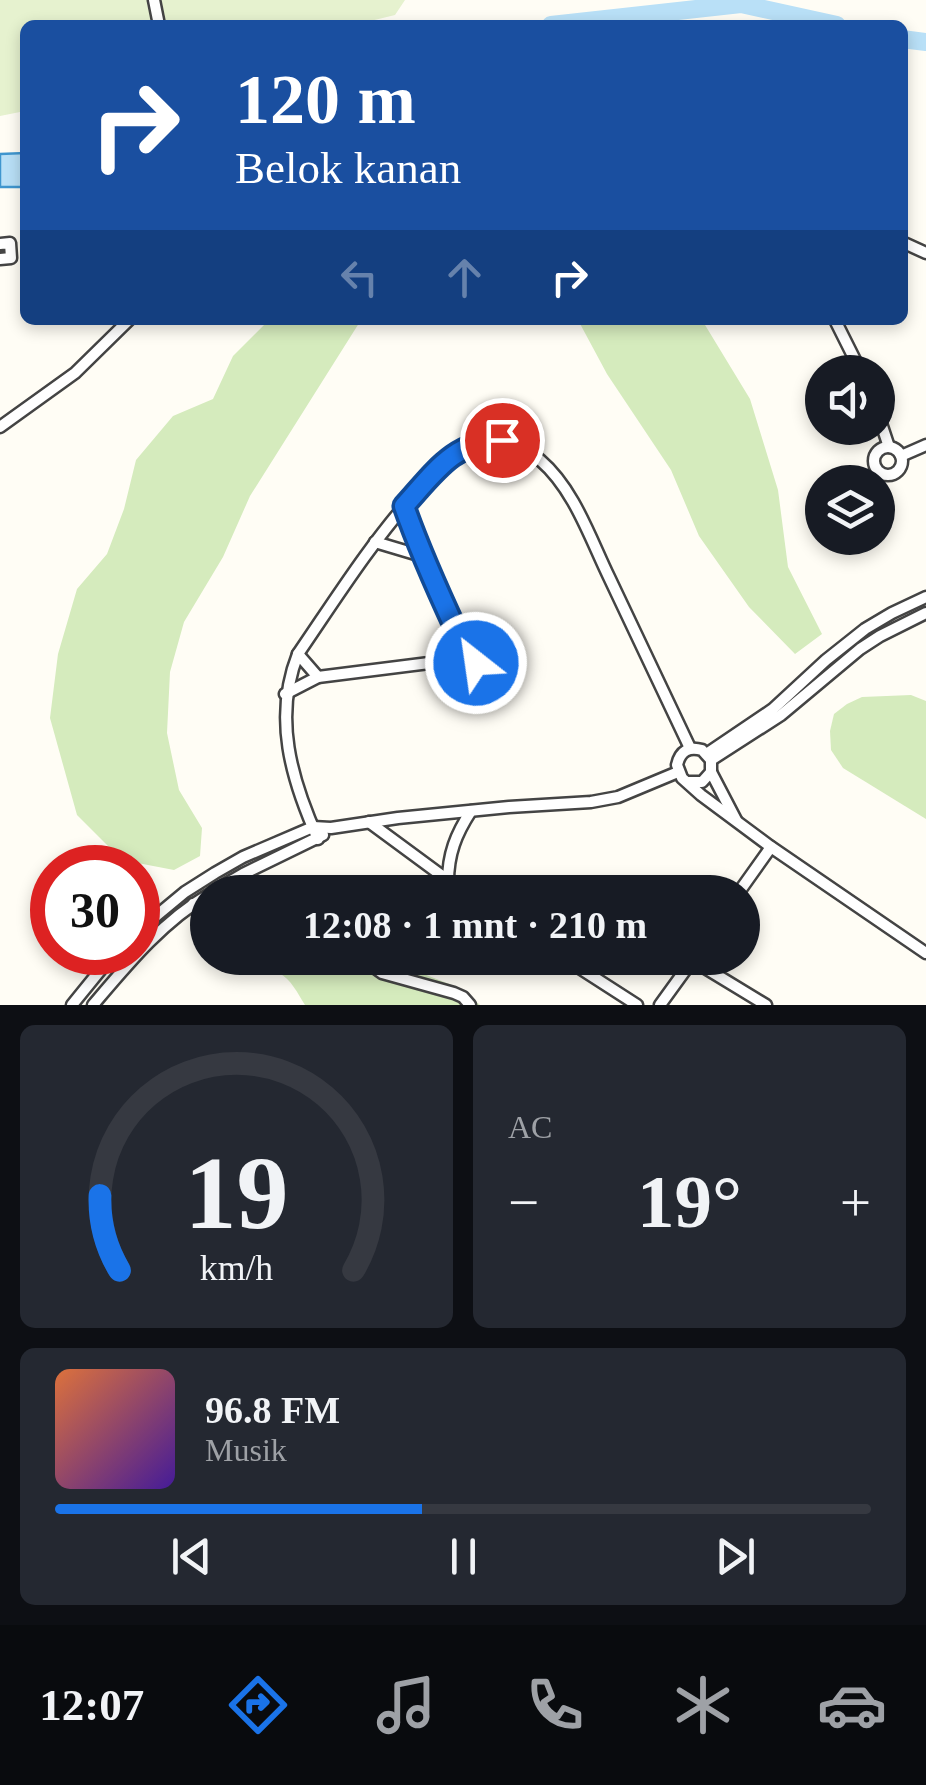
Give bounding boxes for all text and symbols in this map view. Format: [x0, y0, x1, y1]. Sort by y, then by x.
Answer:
icon: right [70, 60, 200, 190]
text: 120 m [235, 61, 416, 138]
text: Belok kanan [235, 143, 461, 193]
icon: left [332, 250, 387, 305]
icon: ahead [437, 250, 492, 305]
icon: right [542, 250, 597, 305]
map controls [805, 355, 895, 555]
button: sound [805, 355, 895, 445]
pin [460, 398, 545, 483]
icon: arrive [475, 413, 530, 468]
button: layers [805, 465, 895, 555]
position arrow [424, 611, 528, 715]
speed limit sign: 30 [30, 845, 160, 975]
text: 12:08 · 1 mnt · 210 m [303, 904, 647, 946]
text: AC [508, 1109, 552, 1145]
text: 19 [185, 1135, 289, 1250]
text: 19° [637, 1160, 742, 1243]
text: − [508, 1172, 539, 1233]
text: + [840, 1172, 871, 1233]
text: km/h [200, 1248, 273, 1288]
text: 96.8 FM [205, 1389, 340, 1431]
text: Musik [205, 1432, 287, 1468]
icon: previous [164, 1529, 219, 1584]
icon: pause [436, 1529, 491, 1584]
icon: next [708, 1529, 763, 1584]
icon: directions [223, 1670, 293, 1740]
icon: music [371, 1670, 441, 1740]
icon: phone [520, 1670, 590, 1740]
icon: climate [668, 1670, 738, 1740]
icon: car [817, 1670, 887, 1740]
text: 12:07 [39, 1680, 144, 1730]

